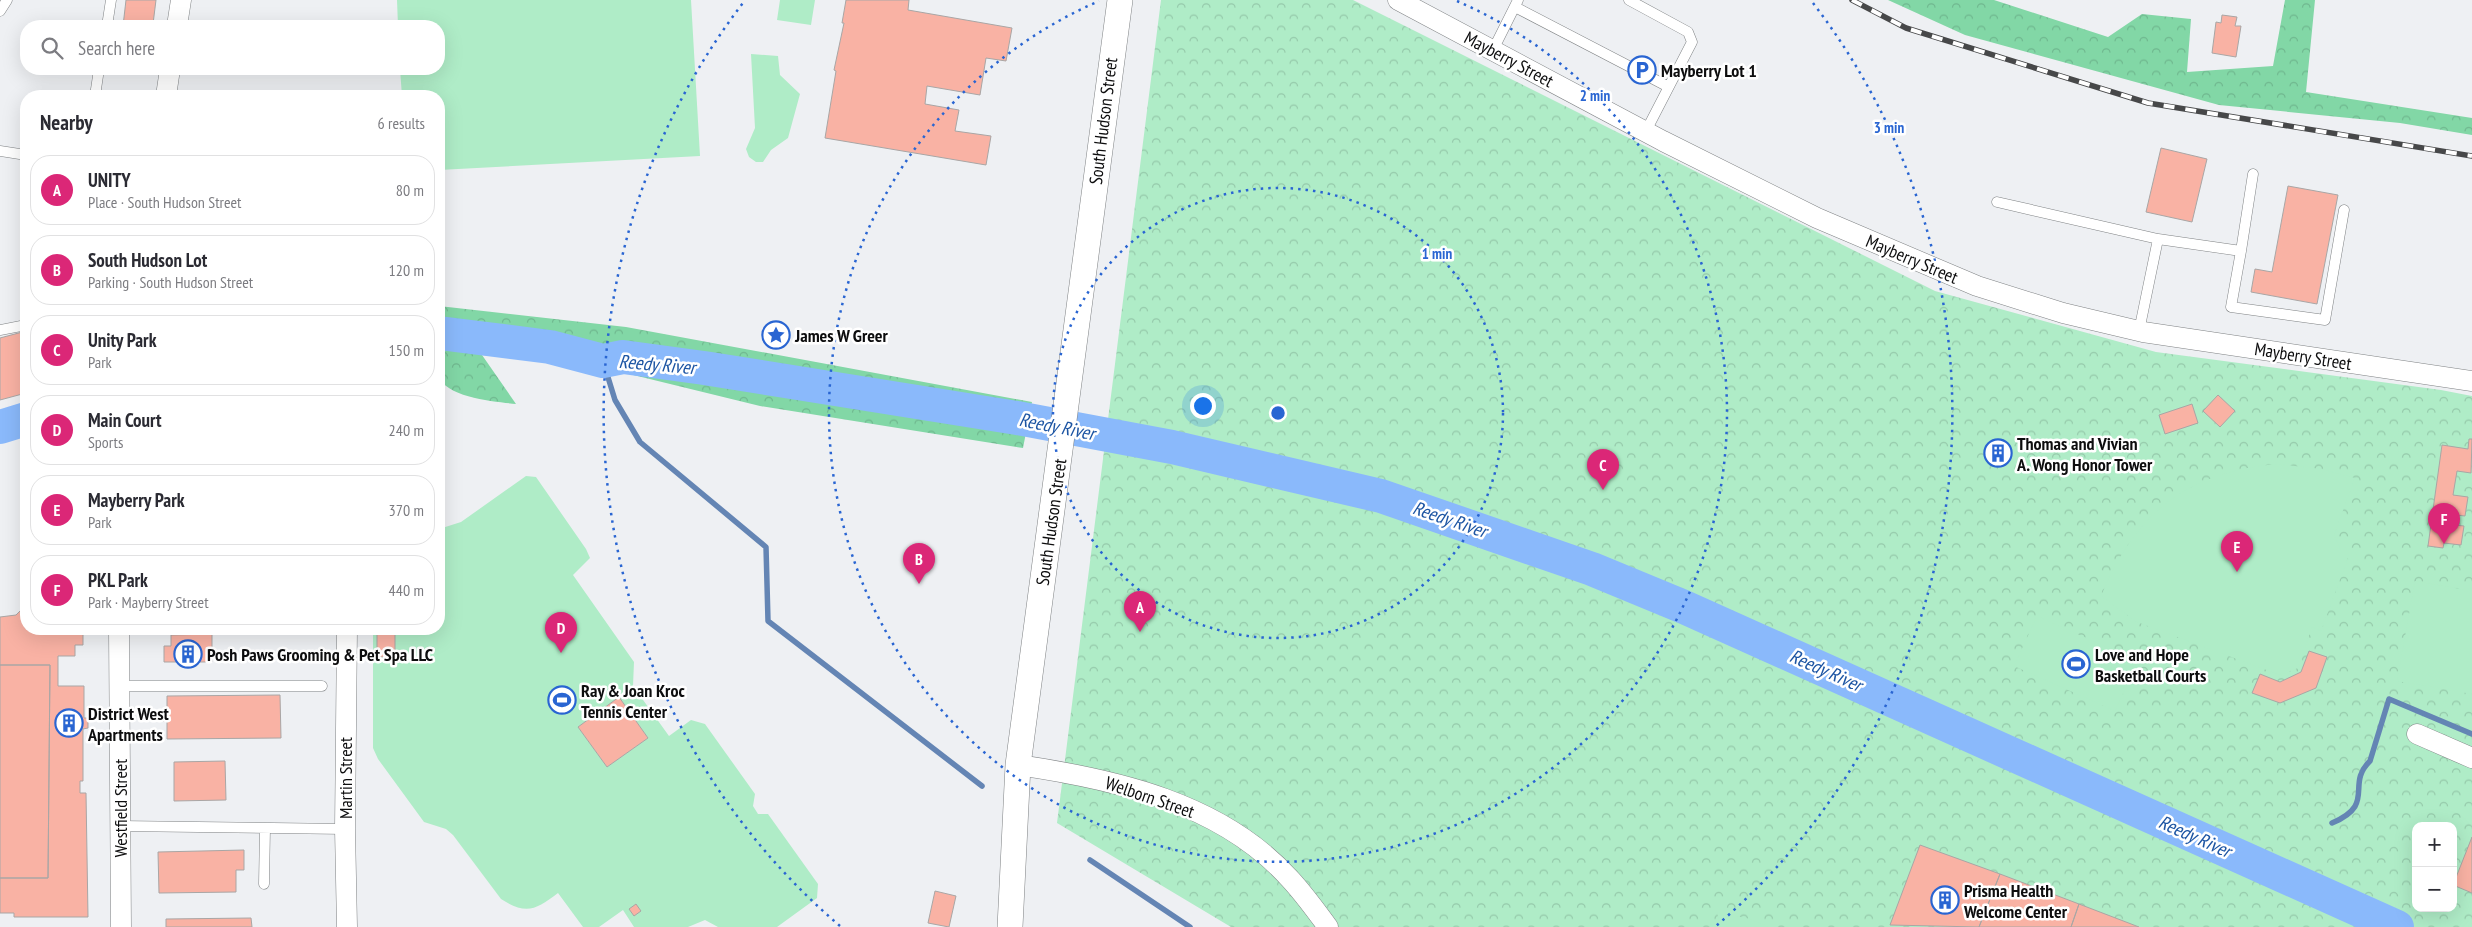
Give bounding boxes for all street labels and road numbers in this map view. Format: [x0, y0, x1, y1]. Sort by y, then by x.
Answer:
street label: Mayberry Street [1460, 26, 1558, 92]
street label: South Hudson Street [1084, 56, 1122, 186]
street label: Mayberry Street [1862, 229, 1962, 289]
street label: Mayberry Street [2253, 337, 2353, 375]
street label: South Hudson Street [1031, 457, 1071, 587]
street label: Martin Street [334, 737, 357, 819]
street label: Westfield Street [109, 759, 132, 857]
street label: Welborn Street [1102, 771, 1198, 823]

